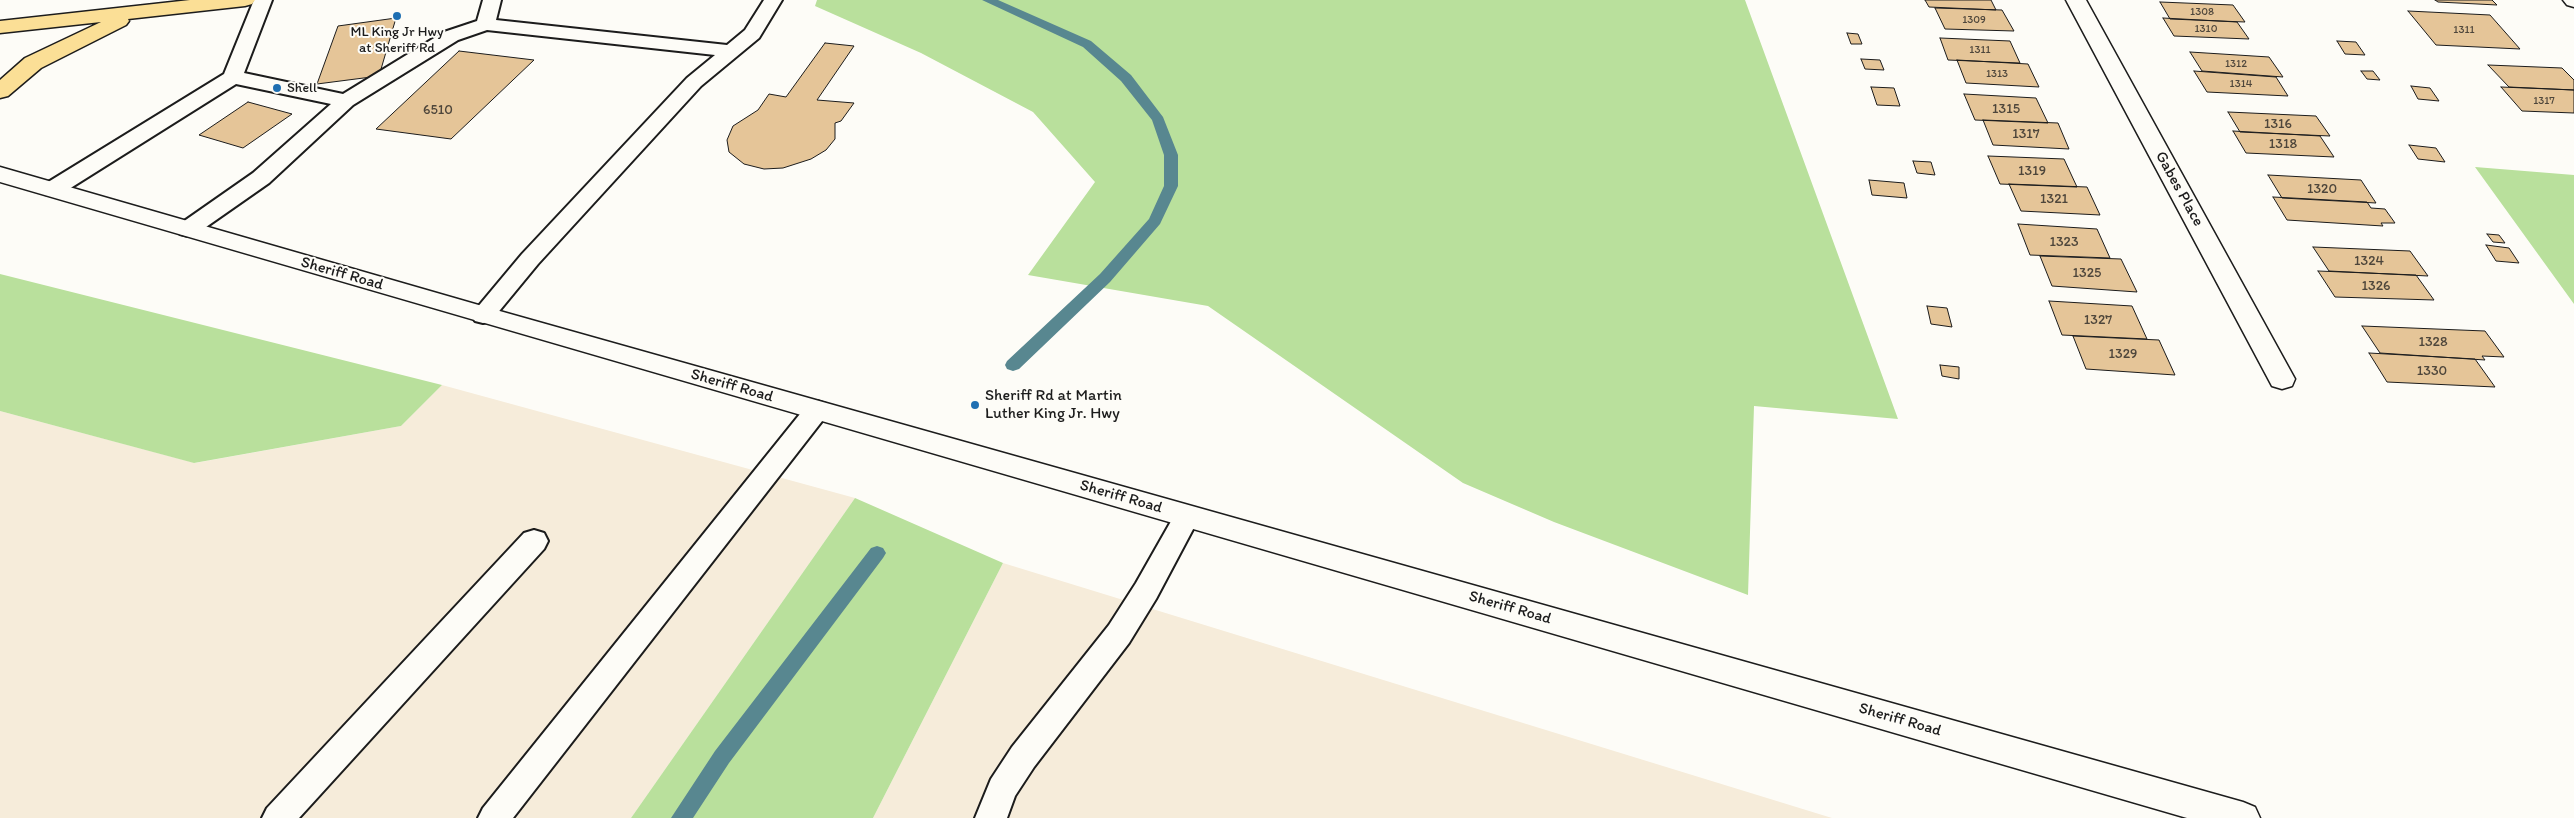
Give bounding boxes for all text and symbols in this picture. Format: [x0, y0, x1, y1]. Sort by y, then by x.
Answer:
house number: 1308 [2190, 5, 2214, 19]
marker: ML King Jr Hwy at Sheriff Rd [391, 10, 403, 22]
house number: 1309 [1962, 13, 1986, 27]
house number: 1310 [2195, 22, 2217, 36]
house number: 1311 [2453, 23, 2475, 37]
place label: ML King Jr Hwy at Sheriff Rd [350, 24, 444, 56]
house number: 1311 [1969, 43, 1991, 57]
house number: 1312 [2225, 57, 2247, 71]
house number: 1313 [1986, 67, 2008, 81]
house number: 1314 [2230, 77, 2252, 91]
place label: Shell [287, 80, 317, 96]
marker: Shell [271, 82, 283, 94]
house number: 1317 [2533, 94, 2555, 108]
house number: 1315 [1992, 101, 2020, 117]
house number: 6510 [423, 102, 453, 118]
house number: 1316 [2264, 116, 2292, 132]
house number: 1317 [2012, 126, 2040, 142]
house number: 1318 [2269, 136, 2297, 152]
street label: Gabes Place [2151, 148, 2207, 230]
house number: 1319 [2018, 163, 2046, 179]
house number: 1320 [2307, 181, 2337, 197]
house number: 1321 [2040, 191, 2068, 207]
house number: 1323 [2049, 234, 2079, 250]
street label: Sheriff Road [298, 253, 386, 295]
house number: 1324 [2354, 253, 2384, 269]
house number: 1325 [2073, 265, 2101, 281]
house number: 1326 [2362, 278, 2390, 294]
house number: 1327 [2084, 312, 2112, 328]
house number: 1328 [2418, 334, 2448, 350]
house number: 1329 [2109, 346, 2137, 362]
house number: 1330 [2417, 363, 2447, 379]
street label: Sheriff Road [688, 365, 776, 407]
place label: Sheriff Rd at Martin Luther King Jr. Hwy [985, 386, 1122, 424]
marker: Sheriff Rd at Martin Luther King Jr. Hwy [969, 399, 981, 411]
street label: Sheriff Road [1077, 476, 1165, 518]
street label: Sheriff Road [1466, 587, 1554, 629]
street label: Sheriff Road [1856, 699, 1944, 741]

